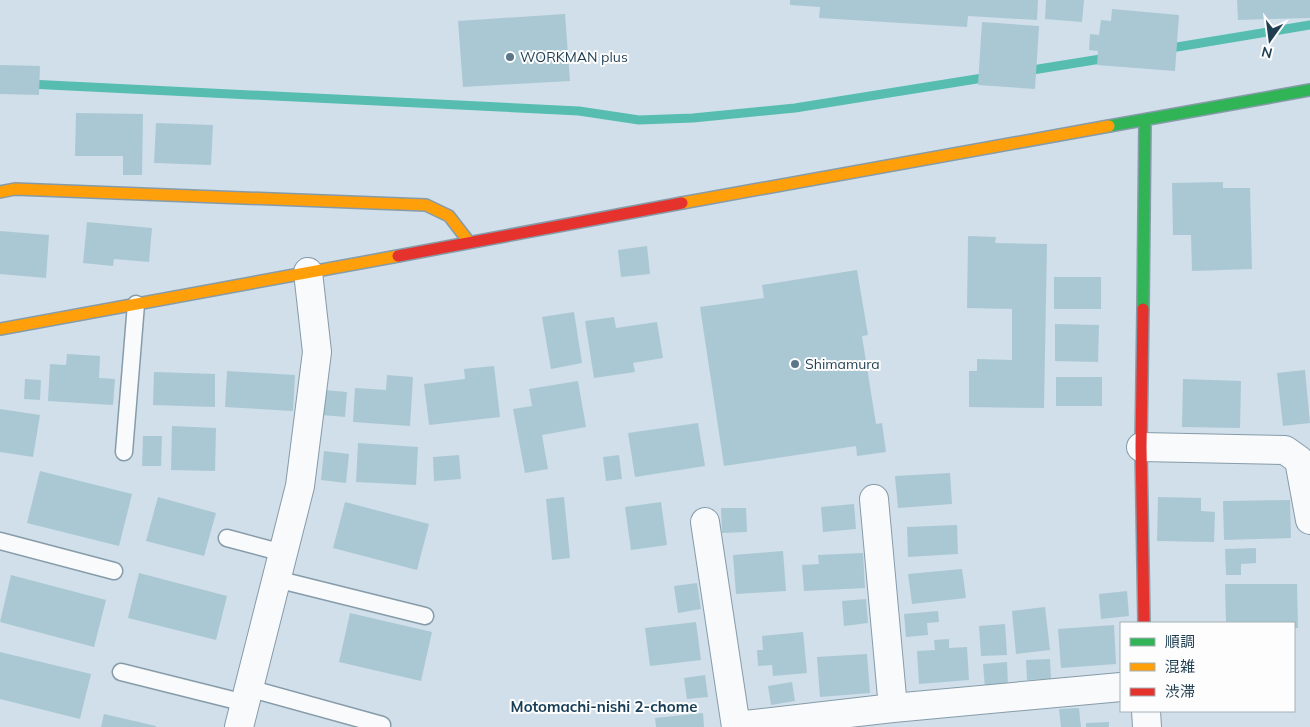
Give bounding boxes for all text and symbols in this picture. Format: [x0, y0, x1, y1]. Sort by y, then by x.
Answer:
north arrow [1245, 15, 1295, 65]
text: N [1260, 43, 1274, 63]
place label: WORKMAN plus [520, 48, 628, 66]
marker: WORKMAN plus [504, 51, 516, 63]
place label: Shimamura [805, 355, 880, 373]
marker: Shimamura [789, 358, 801, 370]
legend [1120, 622, 1295, 712]
text: 順調 [1165, 632, 1195, 651]
text: 混雑 [1165, 657, 1195, 676]
text: 渋滞 [1165, 682, 1195, 701]
district label: Motomachi-nishi 2-chome [511, 697, 697, 716]

